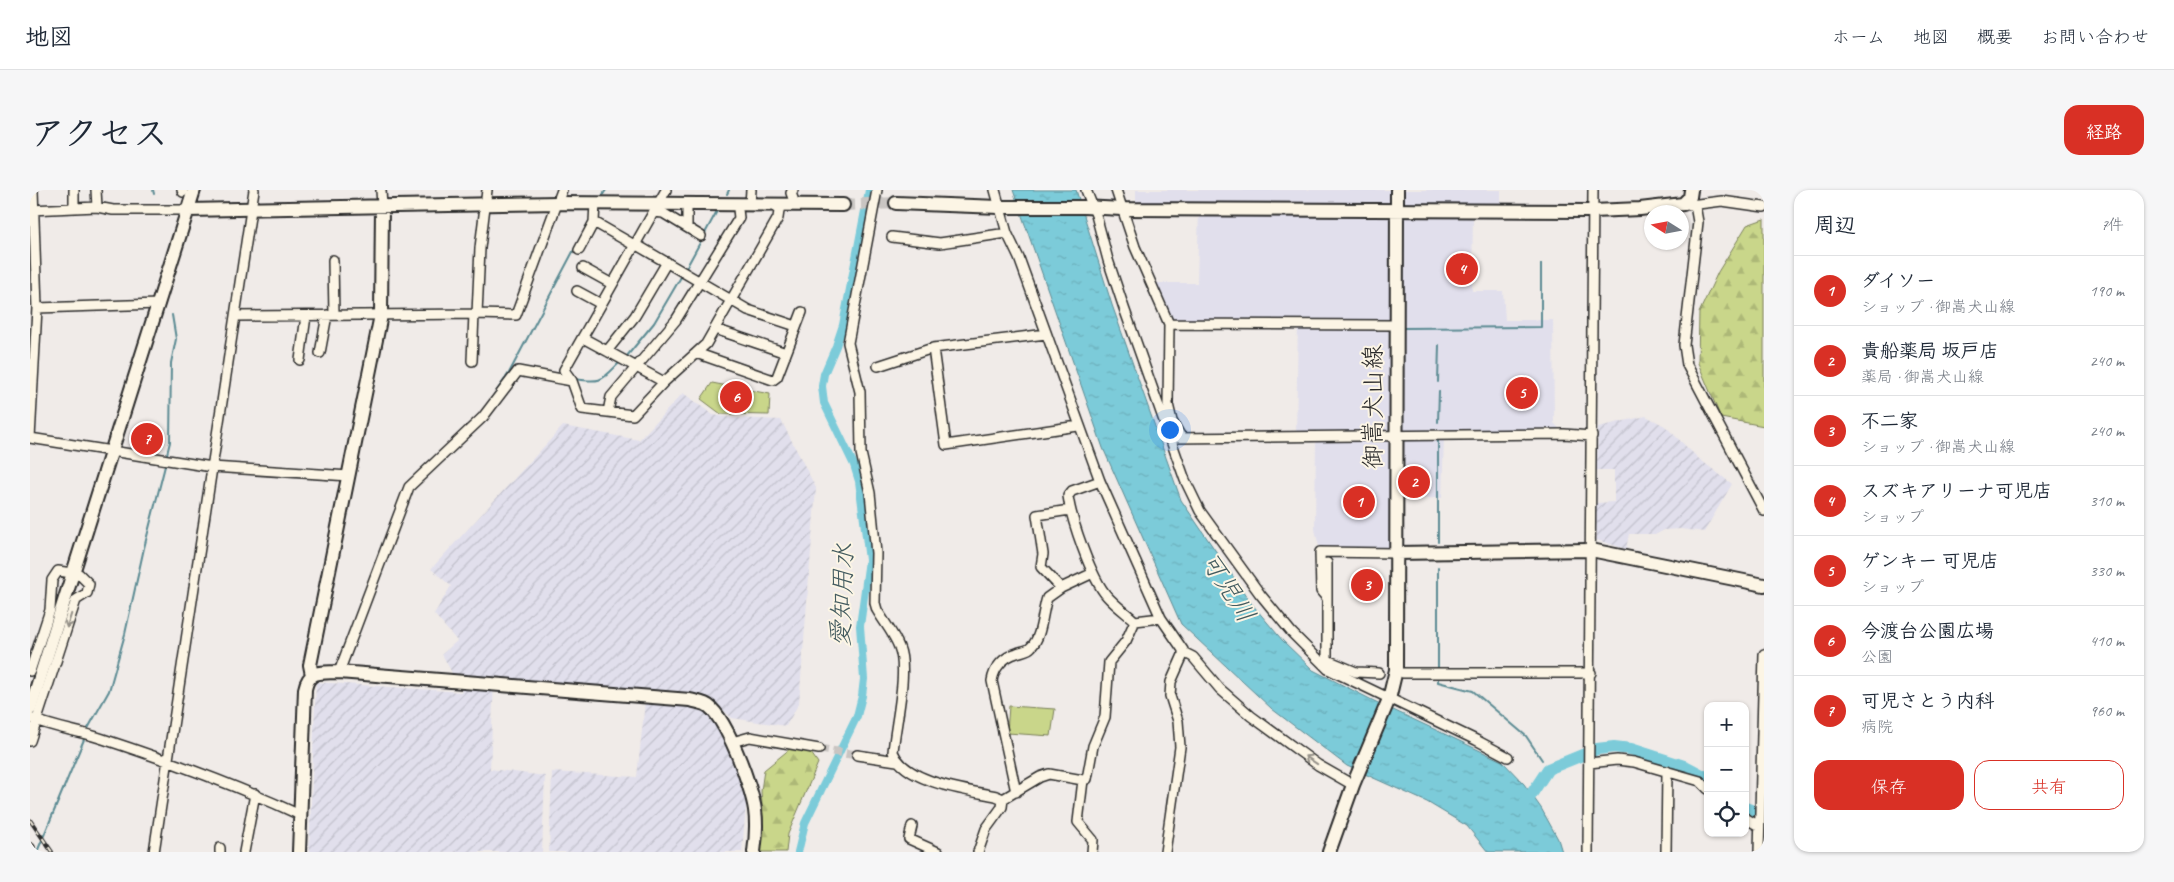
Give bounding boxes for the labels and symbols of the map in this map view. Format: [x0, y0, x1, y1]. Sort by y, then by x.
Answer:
north arrow [1644, 205, 1689, 250]
pin: 4 [1446, 250, 1478, 288]
street label: 御嵩犬山線 [1357, 344, 1389, 470]
pin: 5 [1506, 374, 1538, 412]
pin: 6 [720, 378, 752, 416]
your location [1157, 417, 1183, 443]
pin: 7 [131, 420, 163, 458]
pin: 2 [1398, 463, 1430, 501]
pin: 1 [1343, 483, 1375, 521]
water label: 愛知用水 [824, 542, 860, 648]
water label: 可児川 [1193, 545, 1263, 629]
pin: 3 [1351, 566, 1383, 604]
one-way arrow [63, 613, 73, 629]
one-way arrow [1304, 755, 1318, 765]

